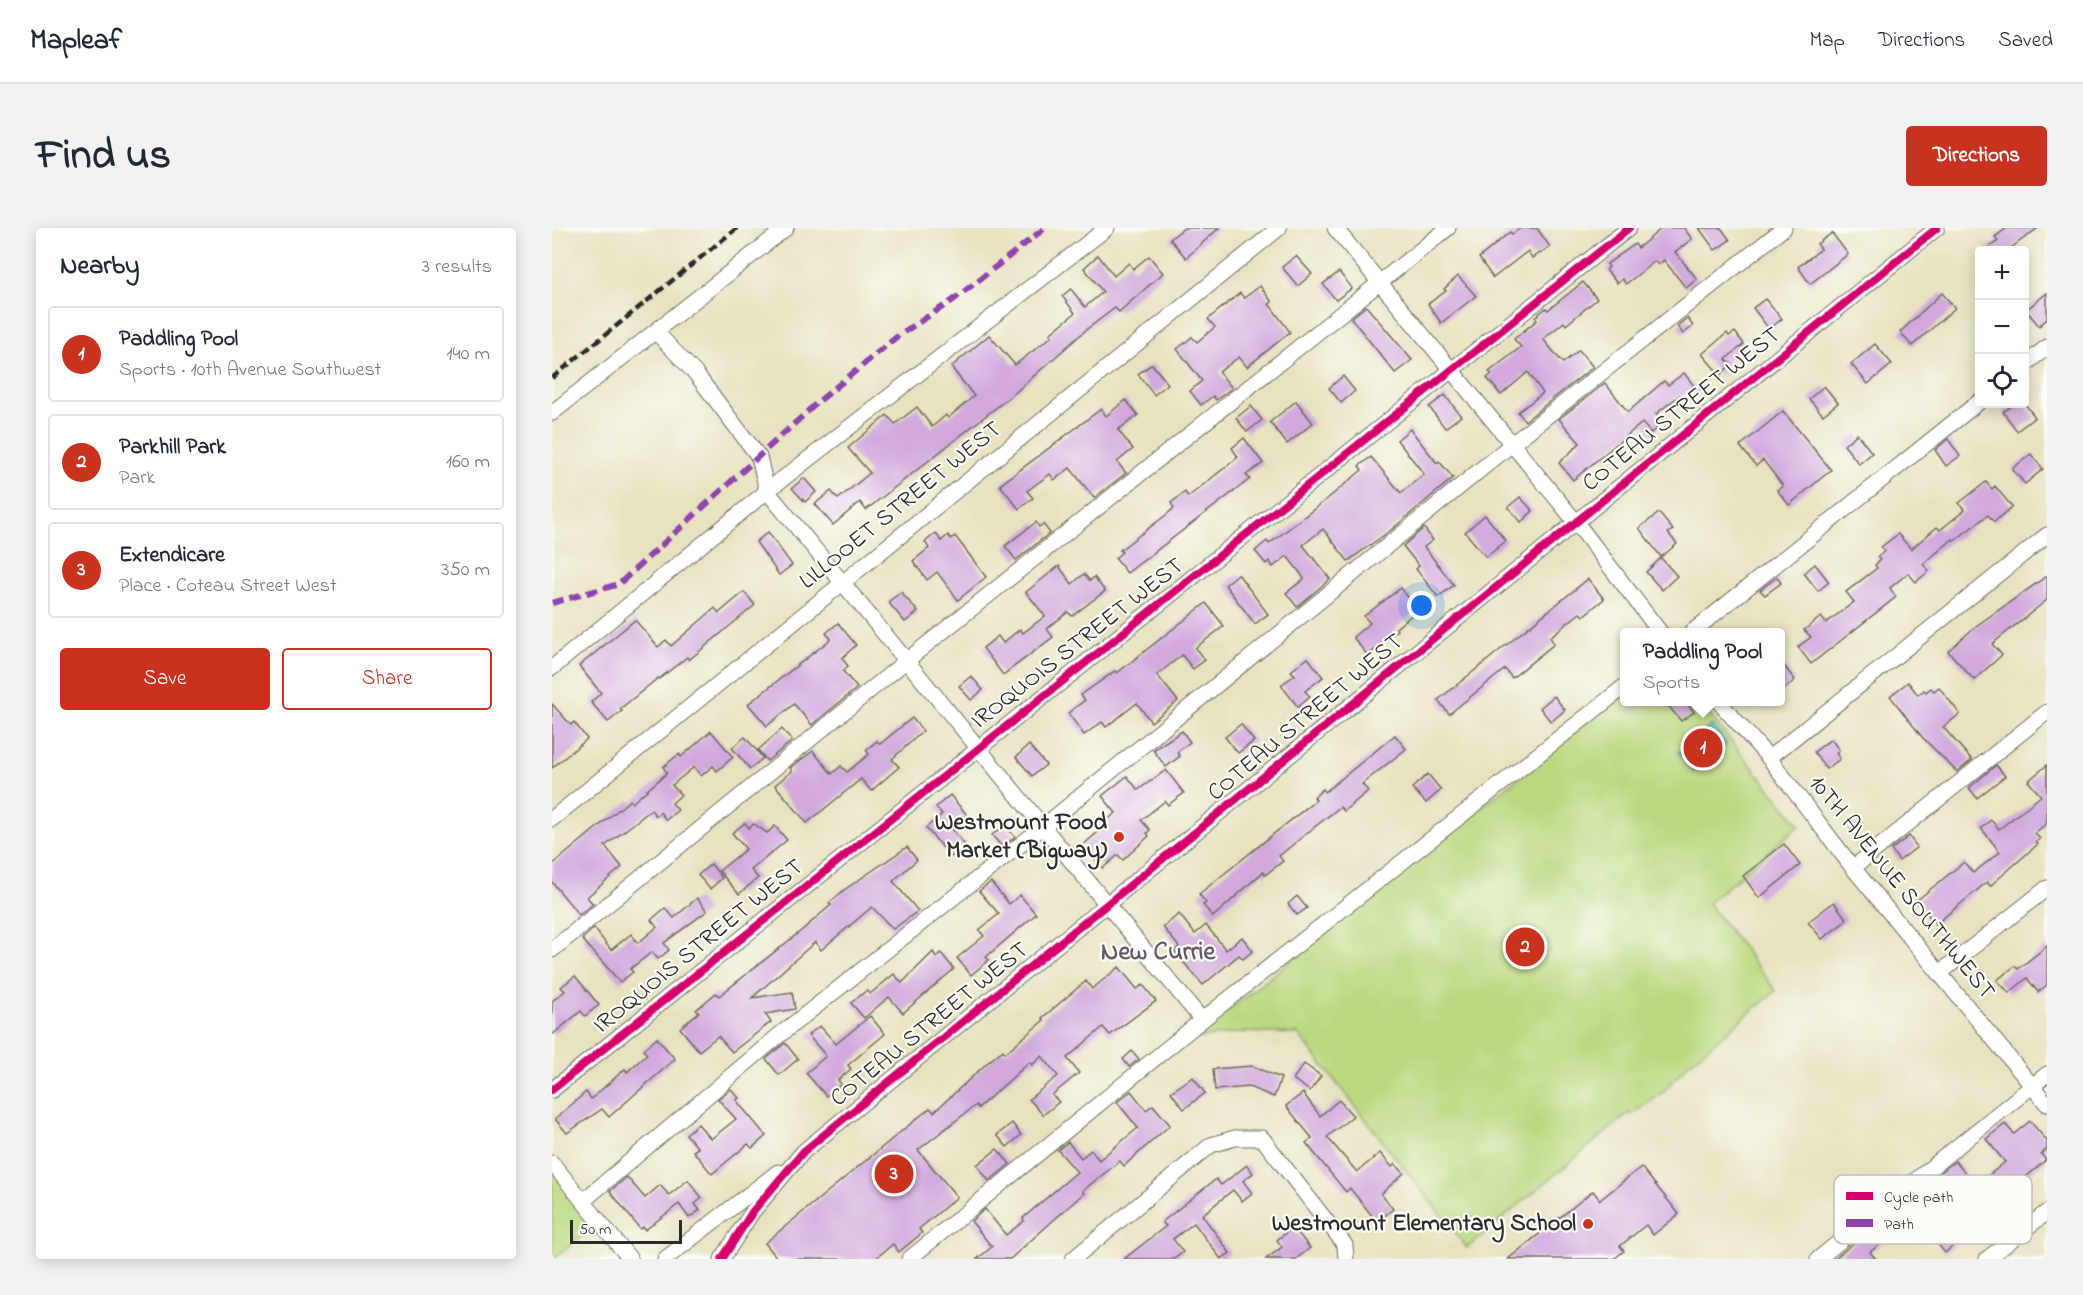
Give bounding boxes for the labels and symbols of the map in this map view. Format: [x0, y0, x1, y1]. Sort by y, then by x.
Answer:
street label: COTEAU STREET WEST [1575, 319, 1789, 501]
street label: LILLOOET STREET WEST [792, 413, 1010, 599]
street label: IROQUOIS STREET WEST [964, 549, 1192, 738]
your location [1407, 591, 1436, 620]
street label: COTEAU STREET WEST [1201, 625, 1412, 810]
pin: 1 [1684, 726, 1722, 770]
street label: 10TH AVENUE SOUTHWEST [1799, 768, 2003, 1008]
place label: Westmount Food Market (Bigway) [935, 806, 1107, 870]
marker: Westmount Food Market (Bigway) [1112, 830, 1126, 844]
street label: IROQUOIS STREET WEST [586, 851, 812, 1043]
pin: 2 [1506, 924, 1544, 970]
street label: COTEAU STREET WEST [823, 934, 1037, 1116]
district label: New Currie [1101, 934, 1216, 972]
pin: 3 [874, 1152, 914, 1196]
legend [1834, 1175, 2032, 1244]
text: Cycle path [1884, 1186, 1953, 1210]
place label: Westmount Elementary School [1272, 1207, 1576, 1243]
text: Path [1884, 1213, 1914, 1237]
scale bar [570, 1217, 682, 1244]
marker: Westmount Elementary School [1581, 1217, 1595, 1231]

